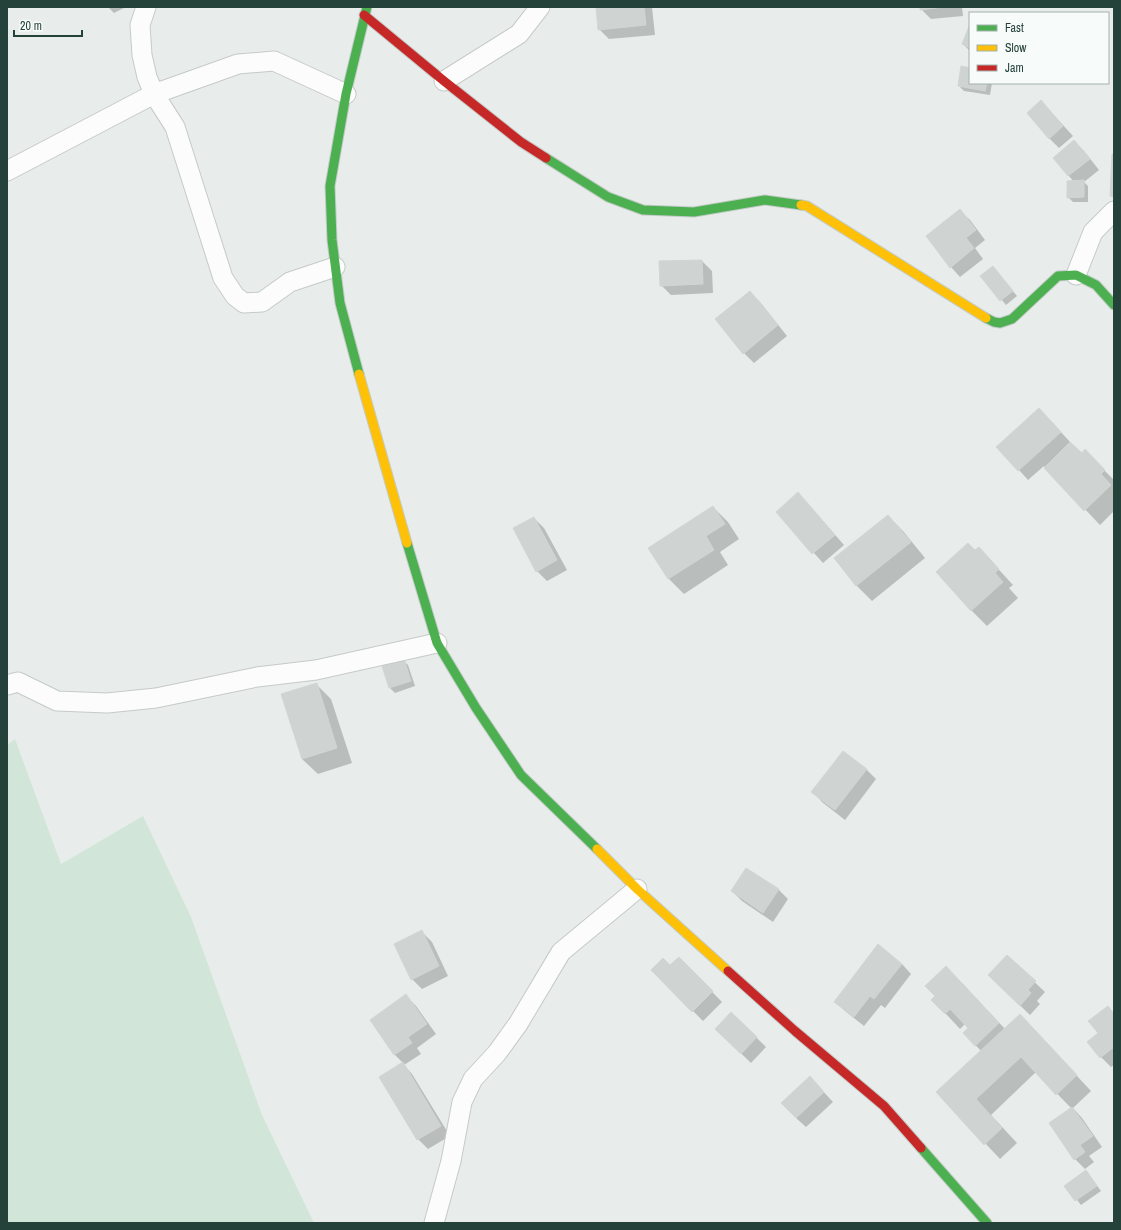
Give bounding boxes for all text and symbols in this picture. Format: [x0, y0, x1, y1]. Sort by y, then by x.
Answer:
scale bar [14, 12, 82, 38]
legend [969, 12, 1109, 84]
text: 20 m [20, 18, 42, 34]
text: Fast [1005, 20, 1024, 36]
text: Slow [1005, 40, 1027, 56]
text: Jam [1005, 60, 1024, 76]

